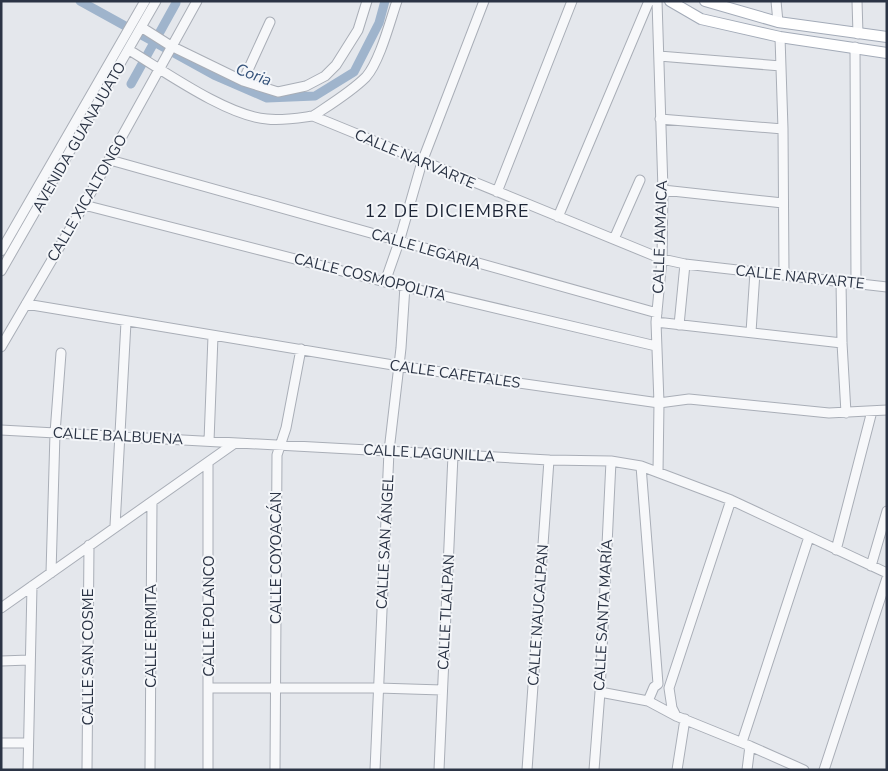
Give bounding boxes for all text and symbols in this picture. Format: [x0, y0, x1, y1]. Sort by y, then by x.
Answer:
street label: AVENIDA GUANAJUATO [28, 58, 130, 216]
water label: Coria [232, 58, 275, 92]
street label: CALLE NARVARTE [351, 124, 479, 194]
street label: CALLE XICALTONGO [42, 131, 132, 265]
street label: CALLE JAMAICA [648, 180, 672, 294]
district label: 12 DE DICIEMBRE [365, 199, 529, 223]
street label: CALLE LEGARIA [369, 224, 483, 274]
street label: CALLE COSMOPOLITA [292, 248, 448, 306]
street label: CALLE NARVARTE [735, 260, 865, 294]
street label: CALLE CAFETALES [388, 355, 522, 393]
street label: CALLE BALBUENA [52, 423, 184, 449]
street label: CALLE LAGUNILLA [363, 440, 495, 466]
street label: CALLE SAN ÁNGEL [371, 474, 399, 610]
street label: CALLE COYOACÁN [266, 492, 286, 624]
street label: CALLE SANTA MARÍA [589, 538, 617, 691]
street label: CALLE NAUCALPAN [523, 544, 553, 686]
street label: CALLE TLALPAN [433, 554, 459, 670]
street label: CALLE POLANCO [199, 555, 219, 677]
street label: CALLE ERMITA [141, 584, 161, 688]
street label: CALLE SAN COSME [78, 589, 98, 725]

